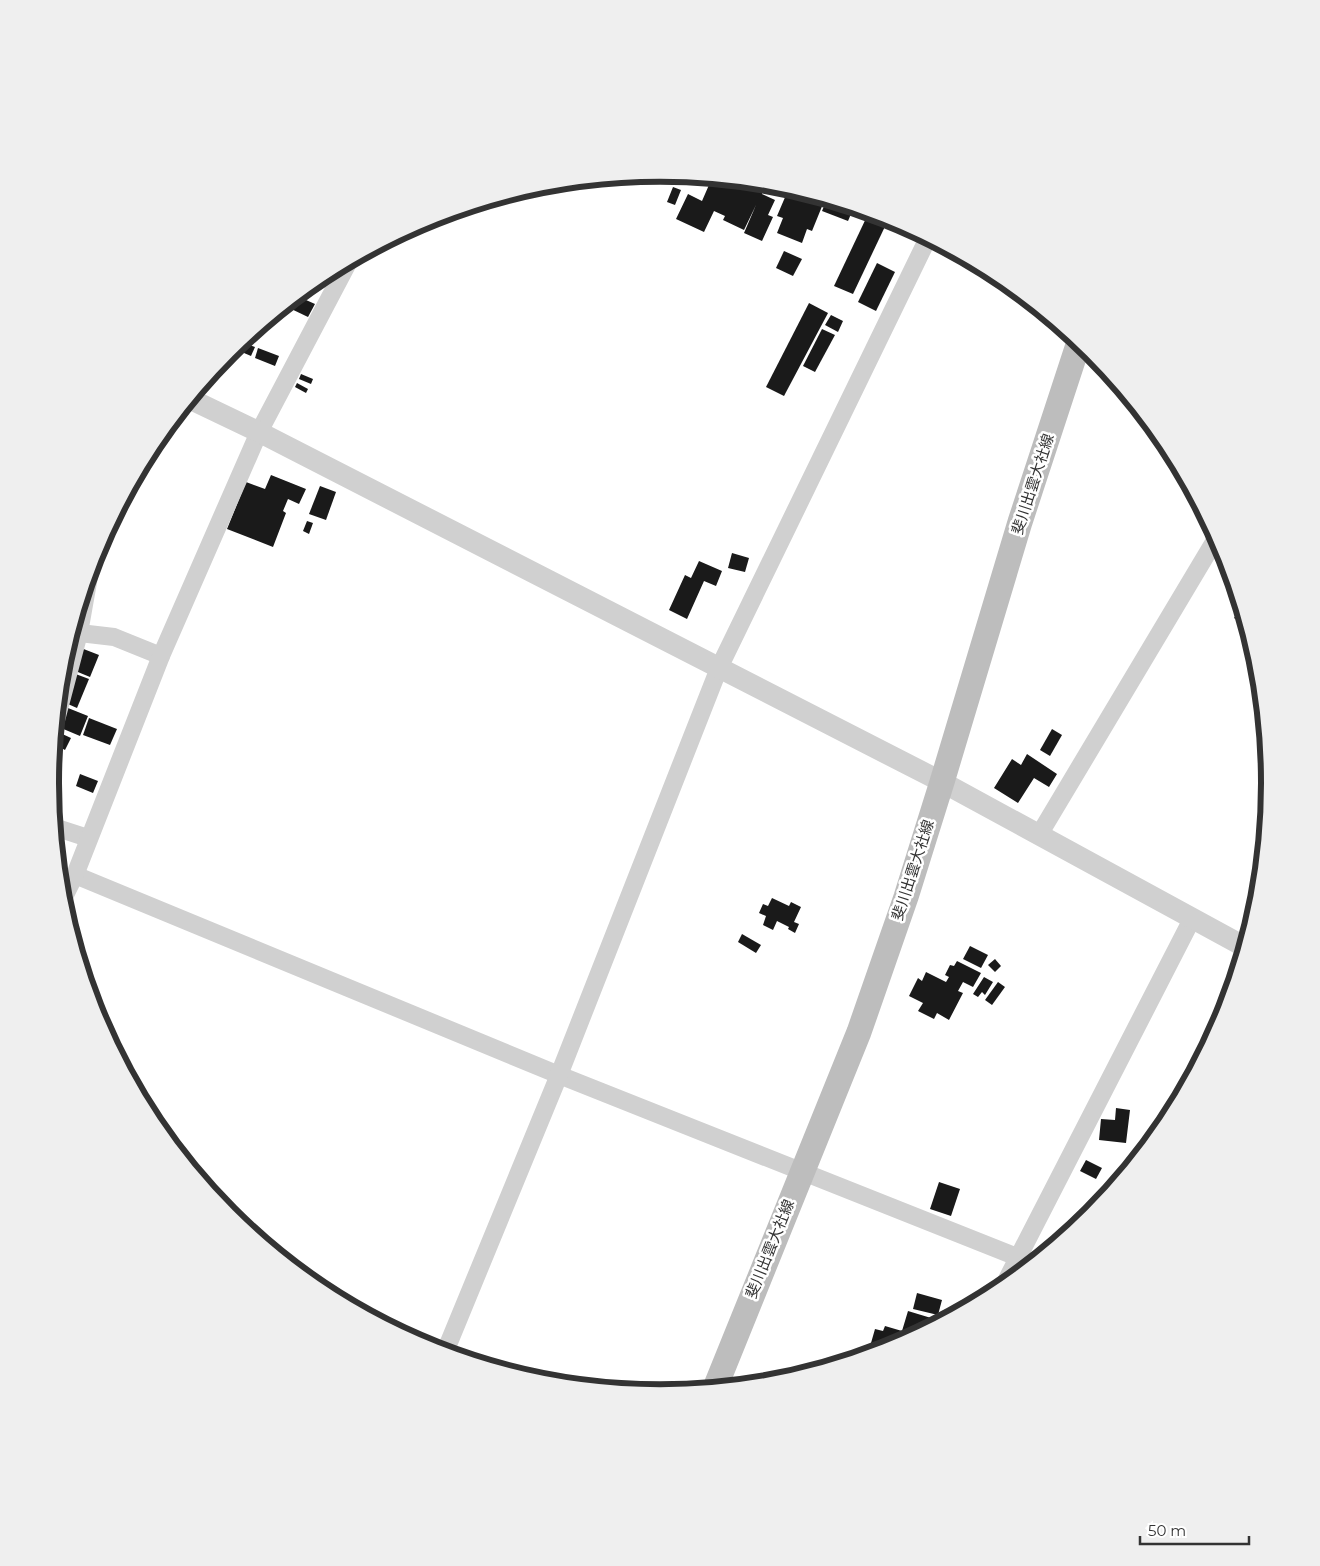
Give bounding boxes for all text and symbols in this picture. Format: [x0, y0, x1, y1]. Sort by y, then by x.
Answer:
street label: 斐川出雲大社線 [1007, 431, 1058, 537]
street label: 斐川出雲大社線 [887, 817, 938, 923]
street label: 斐川出雲大社線 [741, 1197, 798, 1301]
scale bar [1140, 1514, 1249, 1546]
text: 50 m [1148, 1521, 1186, 1540]

